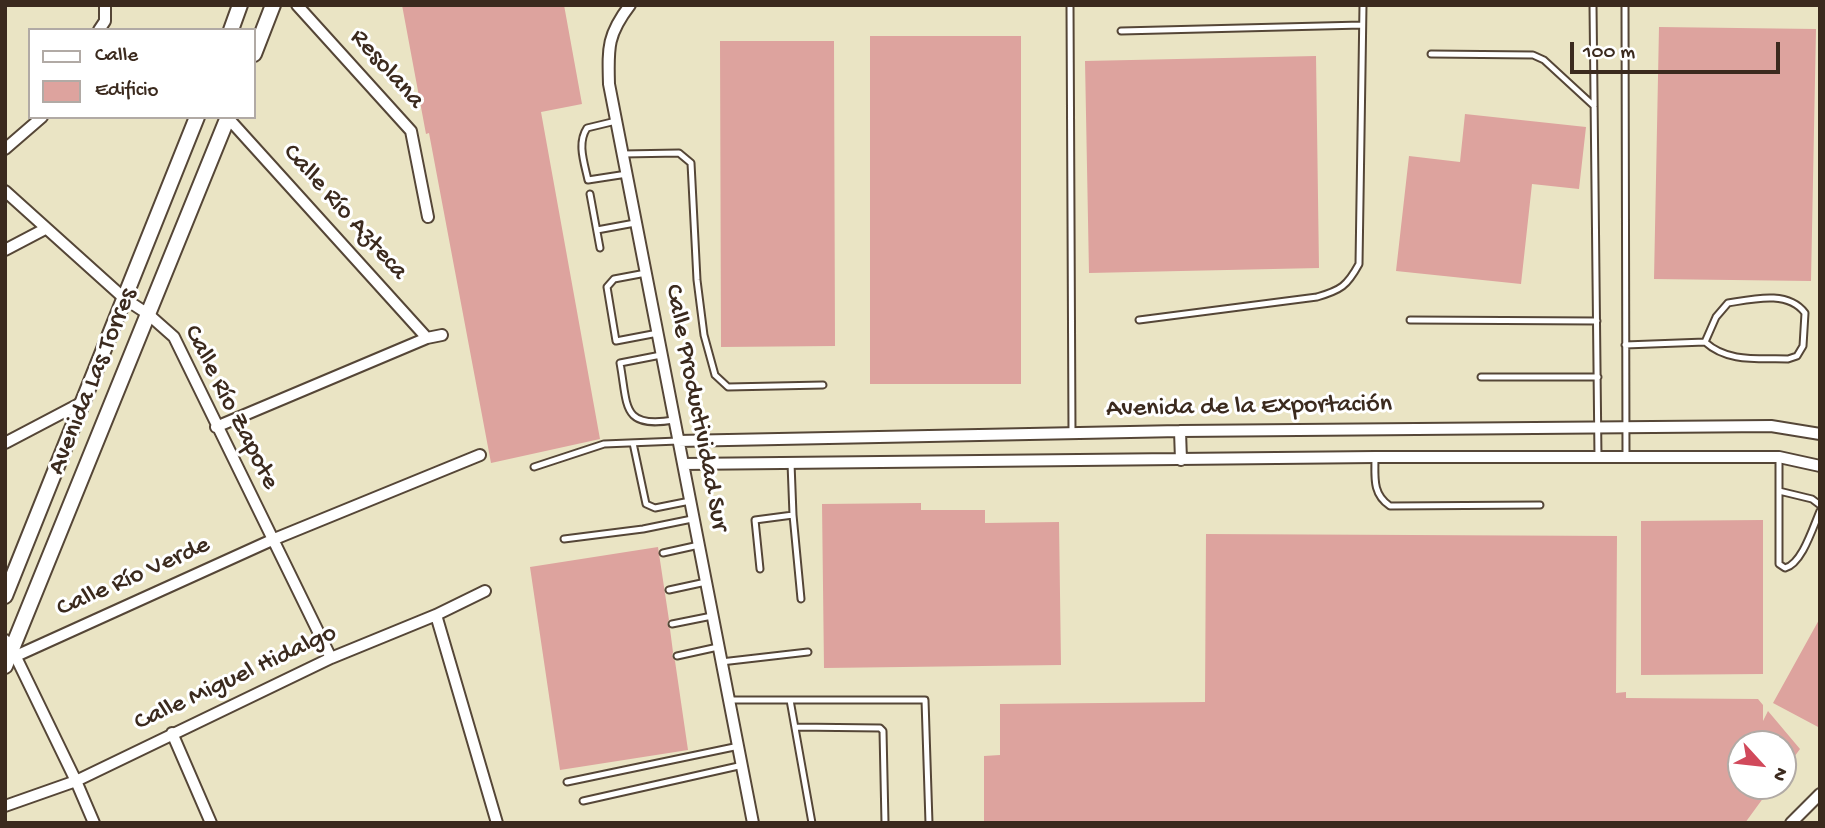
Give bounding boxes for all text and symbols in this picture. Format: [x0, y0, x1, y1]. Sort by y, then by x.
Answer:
street label: Resolana [342, 23, 430, 117]
legend [28, 28, 256, 119]
scale bar [1573, 28, 1783, 72]
text: 100 m [1583, 41, 1635, 66]
text: Calle [95, 44, 138, 69]
text: Edificio [95, 79, 159, 104]
street label: Calle Río Azteca [275, 138, 413, 288]
street label: Calle Productividad Sur [656, 282, 734, 534]
street label: Avenida Las Torres [42, 284, 146, 480]
street label: Calle Río Zapote [175, 321, 285, 495]
street label: Avenida de la Exportación [1106, 390, 1392, 426]
street label: Calle Río Verde [53, 530, 215, 626]
street label: Calle Miguel Hidalgo [130, 618, 342, 740]
north arrow [1727, 730, 1797, 800]
text: N [1766, 763, 1792, 785]

